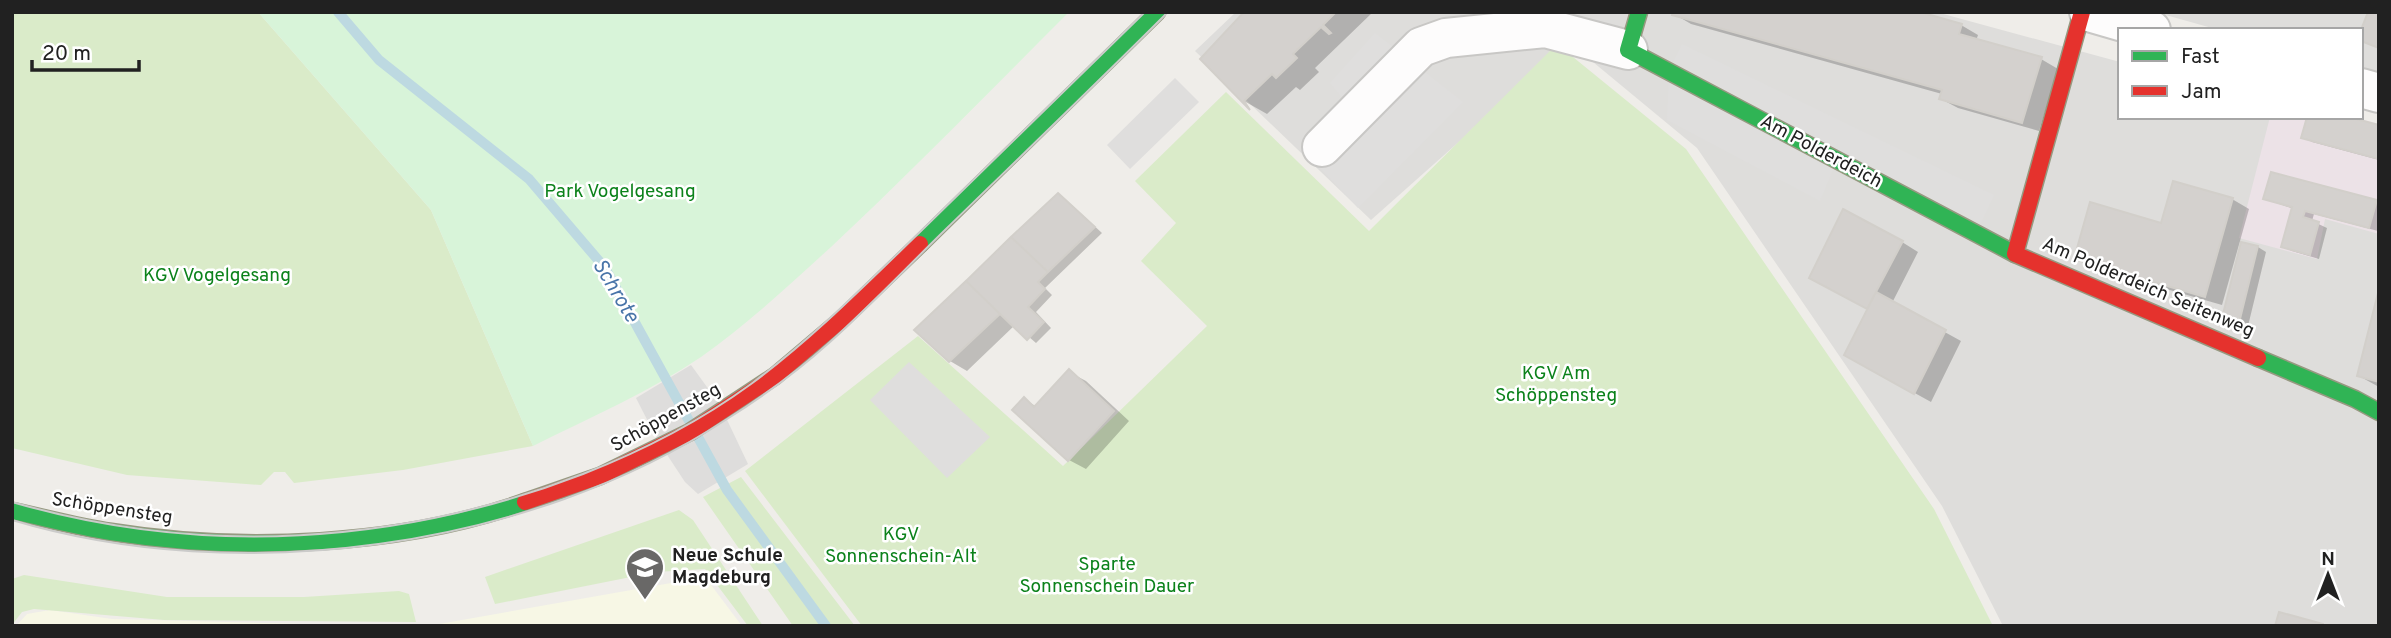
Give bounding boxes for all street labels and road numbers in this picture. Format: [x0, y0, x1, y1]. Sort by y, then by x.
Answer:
street label: Am Polderdeich [1756, 110, 1886, 194]
street label: Am Polderdeich Seitenweg [2038, 232, 2258, 344]
street label: Schöppensteg [607, 378, 725, 458]
street label: Schöppensteg [50, 488, 174, 530]

